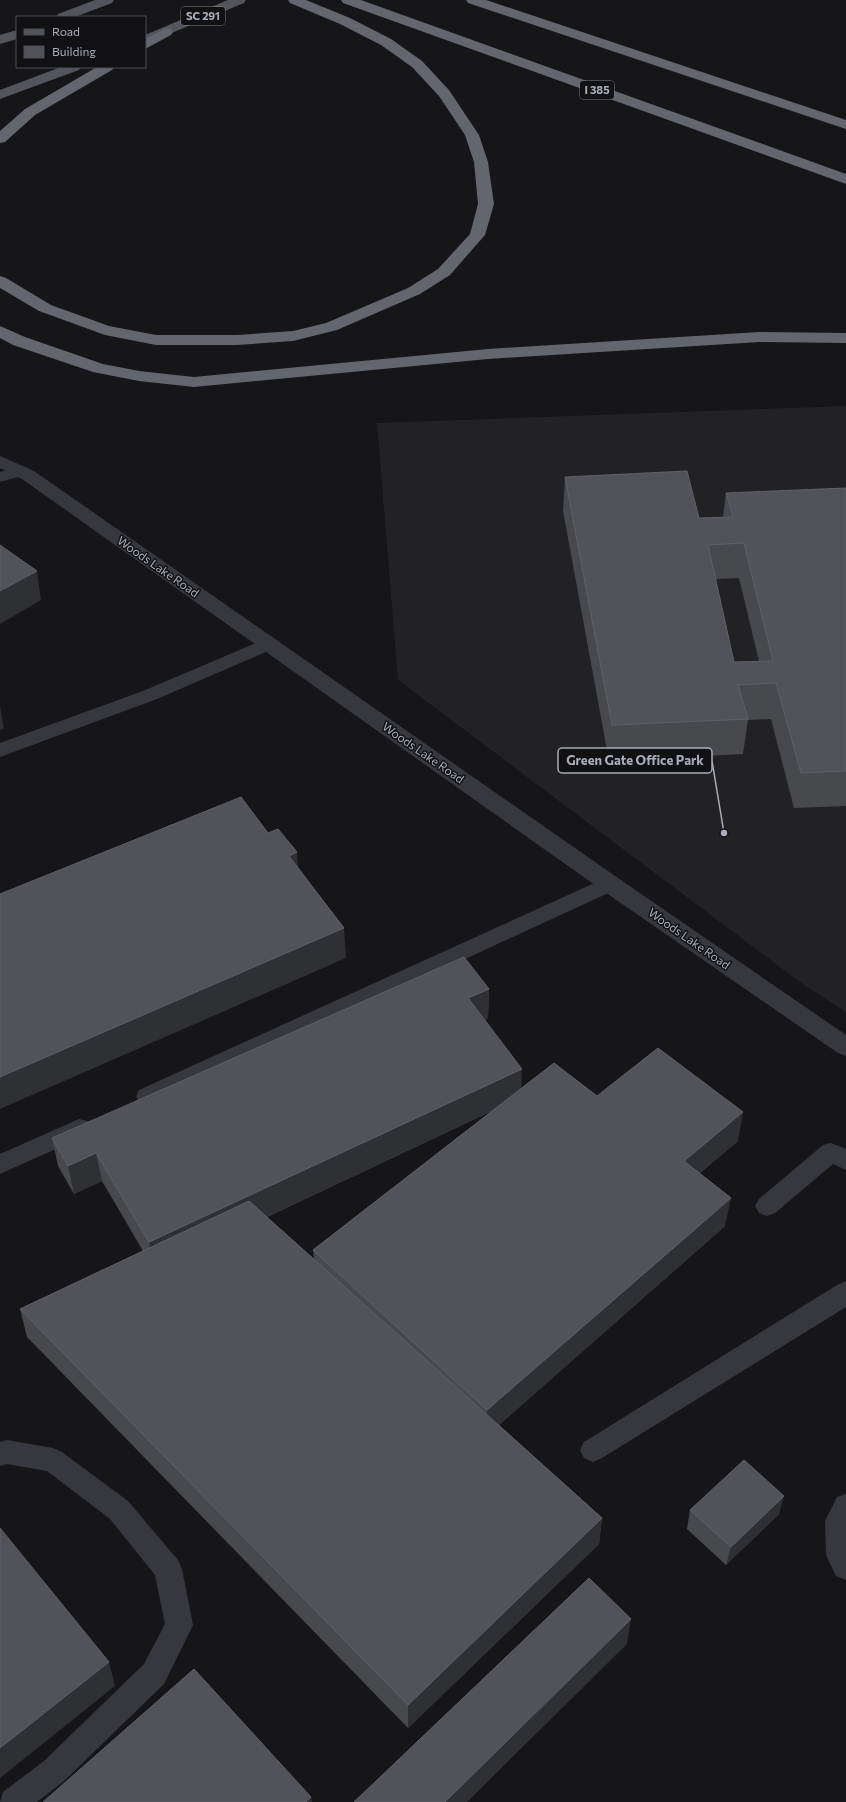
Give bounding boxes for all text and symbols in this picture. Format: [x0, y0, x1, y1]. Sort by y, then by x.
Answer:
road number: SC 291 [181, 7, 225, 25]
legend [16, 16, 146, 68]
text: Road [52, 24, 80, 38]
text: Building [52, 44, 96, 58]
road number: I 385 [580, 81, 614, 99]
street label: Woods Lake Road [115, 533, 202, 600]
street label: Woods Lake Road [380, 719, 467, 786]
callout: Green Gate Office Park [558, 748, 712, 773]
text: Green Gate Office Park [566, 752, 704, 768]
street label: Woods Lake Road [646, 905, 733, 972]

